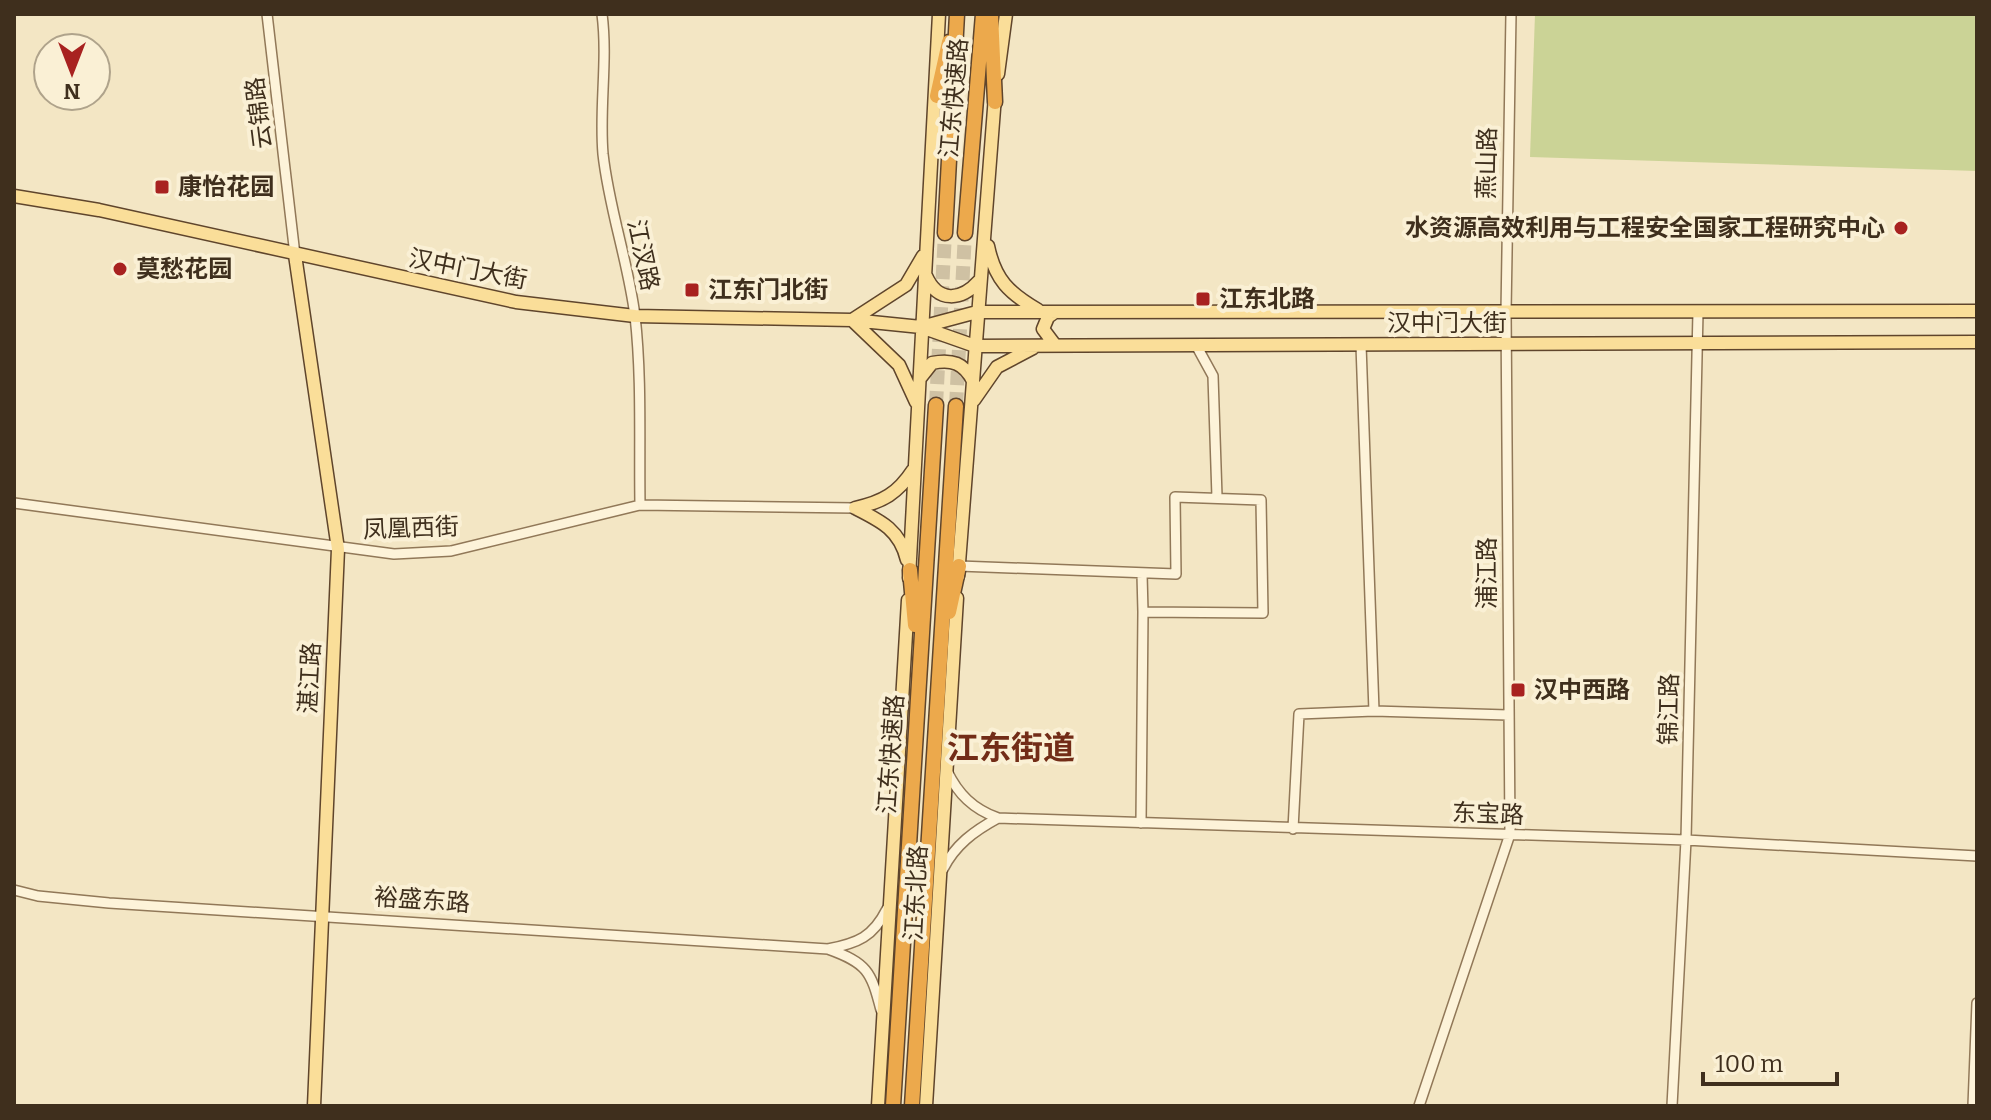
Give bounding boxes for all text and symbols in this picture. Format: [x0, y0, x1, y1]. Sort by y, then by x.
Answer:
north arrow [32, 32, 112, 112]
street label: 江东快速路 [935, 37, 973, 159]
street label: 云锦路 [241, 76, 277, 150]
text: N [63, 78, 80, 105]
street label: 燕山路 [1472, 127, 1502, 199]
place label: 康怡花园 [178, 173, 274, 201]
marker: 康怡花园 [153, 178, 171, 196]
place label: 水资源高效利用与工程安全国家工程研究中心 [1405, 214, 1885, 242]
street label: 江汊路 [622, 217, 664, 293]
marker: 水资源高效利用与工程安全国家工程研究中心 [1892, 219, 1910, 237]
street label: 汉中门大街 [406, 244, 530, 294]
place label: 莫愁花园 [136, 255, 232, 283]
marker: 莫愁花园 [111, 260, 129, 278]
place label: 江东门北街 [708, 276, 828, 304]
marker: 江东门北街 [683, 281, 701, 299]
place label: 江东北路 [1219, 285, 1315, 313]
marker: 江东北路 [1194, 290, 1212, 308]
street label: 汉中门大街 [1387, 309, 1507, 337]
street label: 凤凰西街 [363, 512, 459, 544]
street label: 浦江路 [1473, 537, 1501, 609]
street label: 湛江路 [294, 641, 326, 715]
street label: 锦江路 [1654, 673, 1684, 745]
place label: 汉中西路 [1534, 676, 1630, 704]
marker: 汉中西路 [1509, 681, 1527, 699]
street label: 江东快速路 [873, 693, 909, 815]
district label: 江东街道 [947, 729, 1075, 767]
street label: 东宝路 [1452, 799, 1524, 829]
street label: 江东北路 [900, 844, 932, 942]
street label: 裕盛东路 [373, 883, 471, 917]
scale bar [1703, 1036, 1837, 1086]
text: 100 m [1715, 1050, 1783, 1078]

